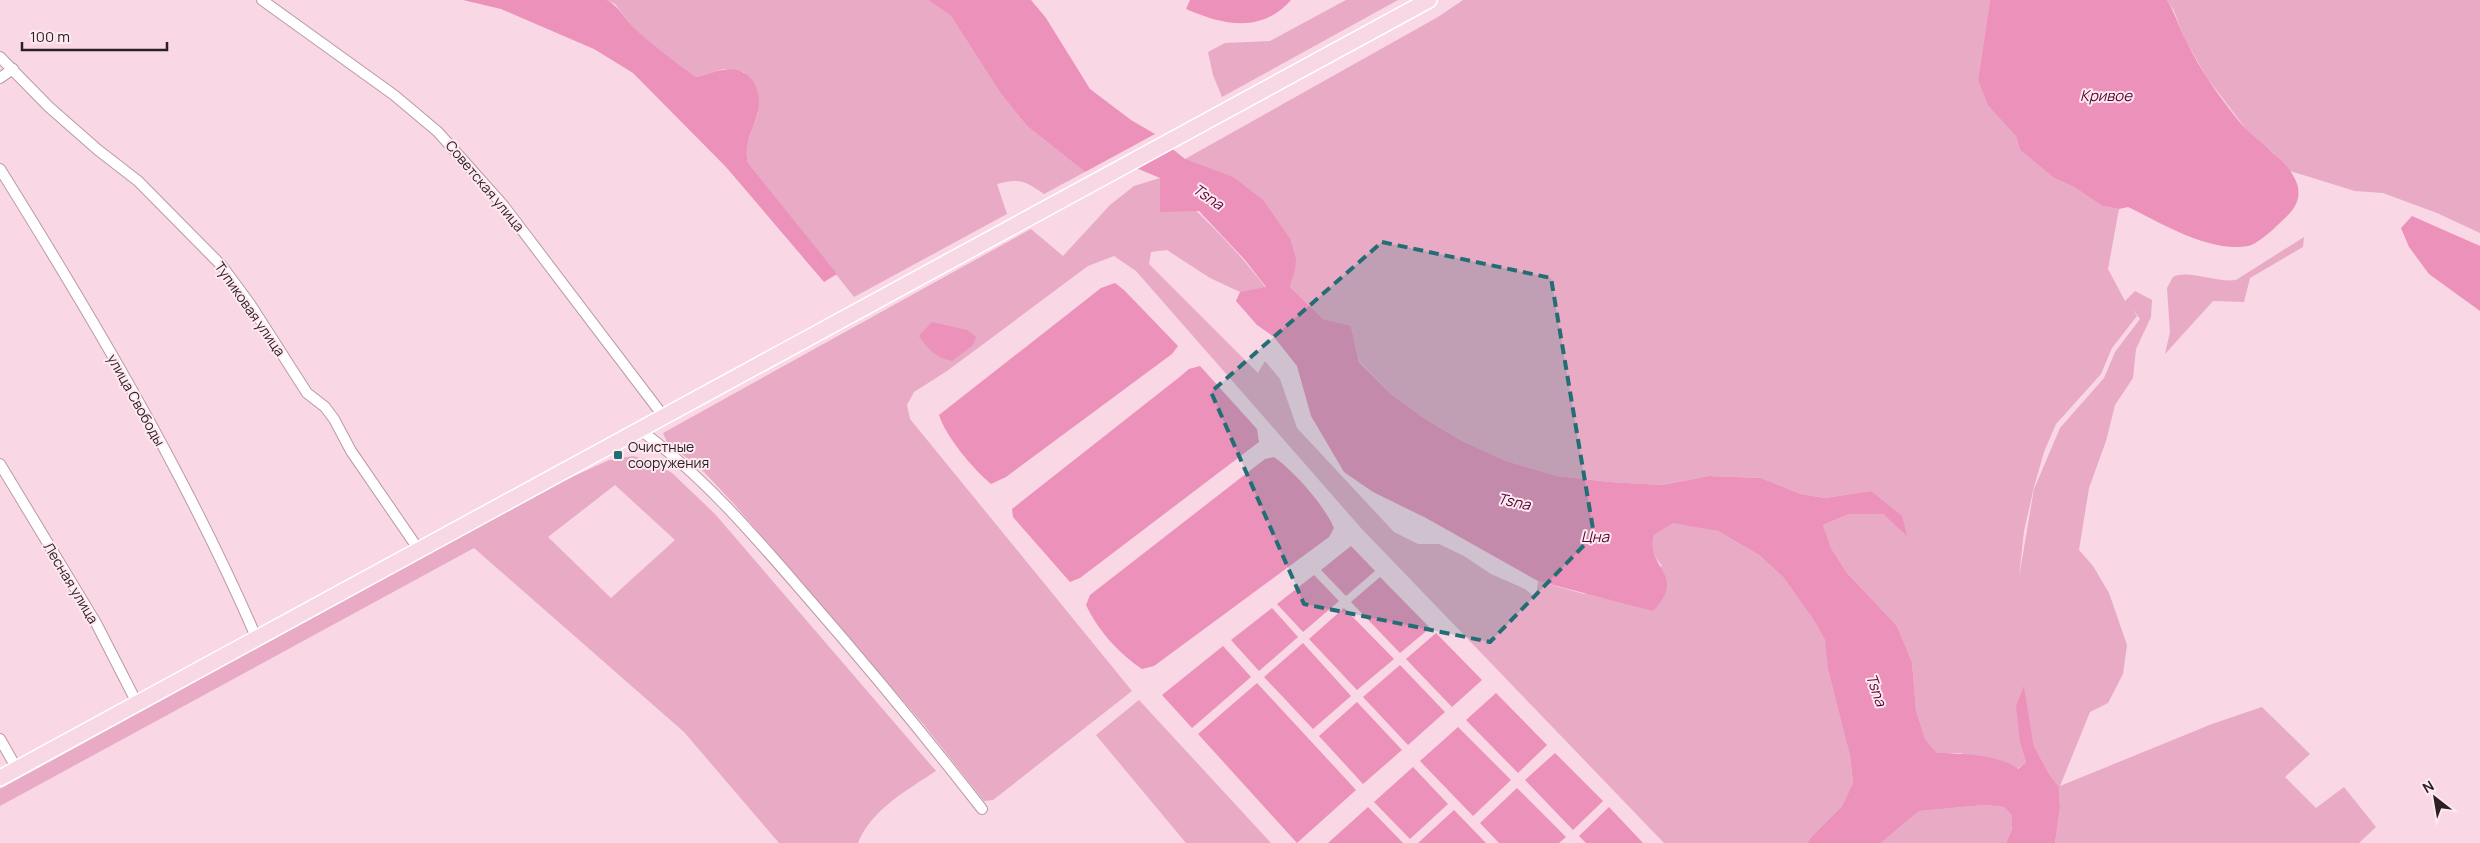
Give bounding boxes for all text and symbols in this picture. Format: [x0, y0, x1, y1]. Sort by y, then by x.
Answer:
scale bar [22, 20, 168, 52]
text: 100 m [30, 26, 70, 47]
water label: Кривое [2080, 85, 2133, 106]
street label: Советская улица [442, 136, 529, 235]
water label: Tsna [1189, 179, 1228, 215]
street label: Тупиковая улица [211, 258, 290, 360]
street label: улица Свободы [103, 350, 170, 449]
place label: Очистные сооружения [628, 437, 709, 472]
marker: Очистные сооружения [612, 449, 624, 461]
water label: Tsna [1496, 488, 1533, 515]
water label: Цна [1581, 526, 1610, 547]
street label: Лесная улица [40, 538, 103, 627]
water label: Tsna [1861, 671, 1892, 710]
north arrow [2410, 773, 2460, 823]
text: N [2419, 776, 2437, 797]

